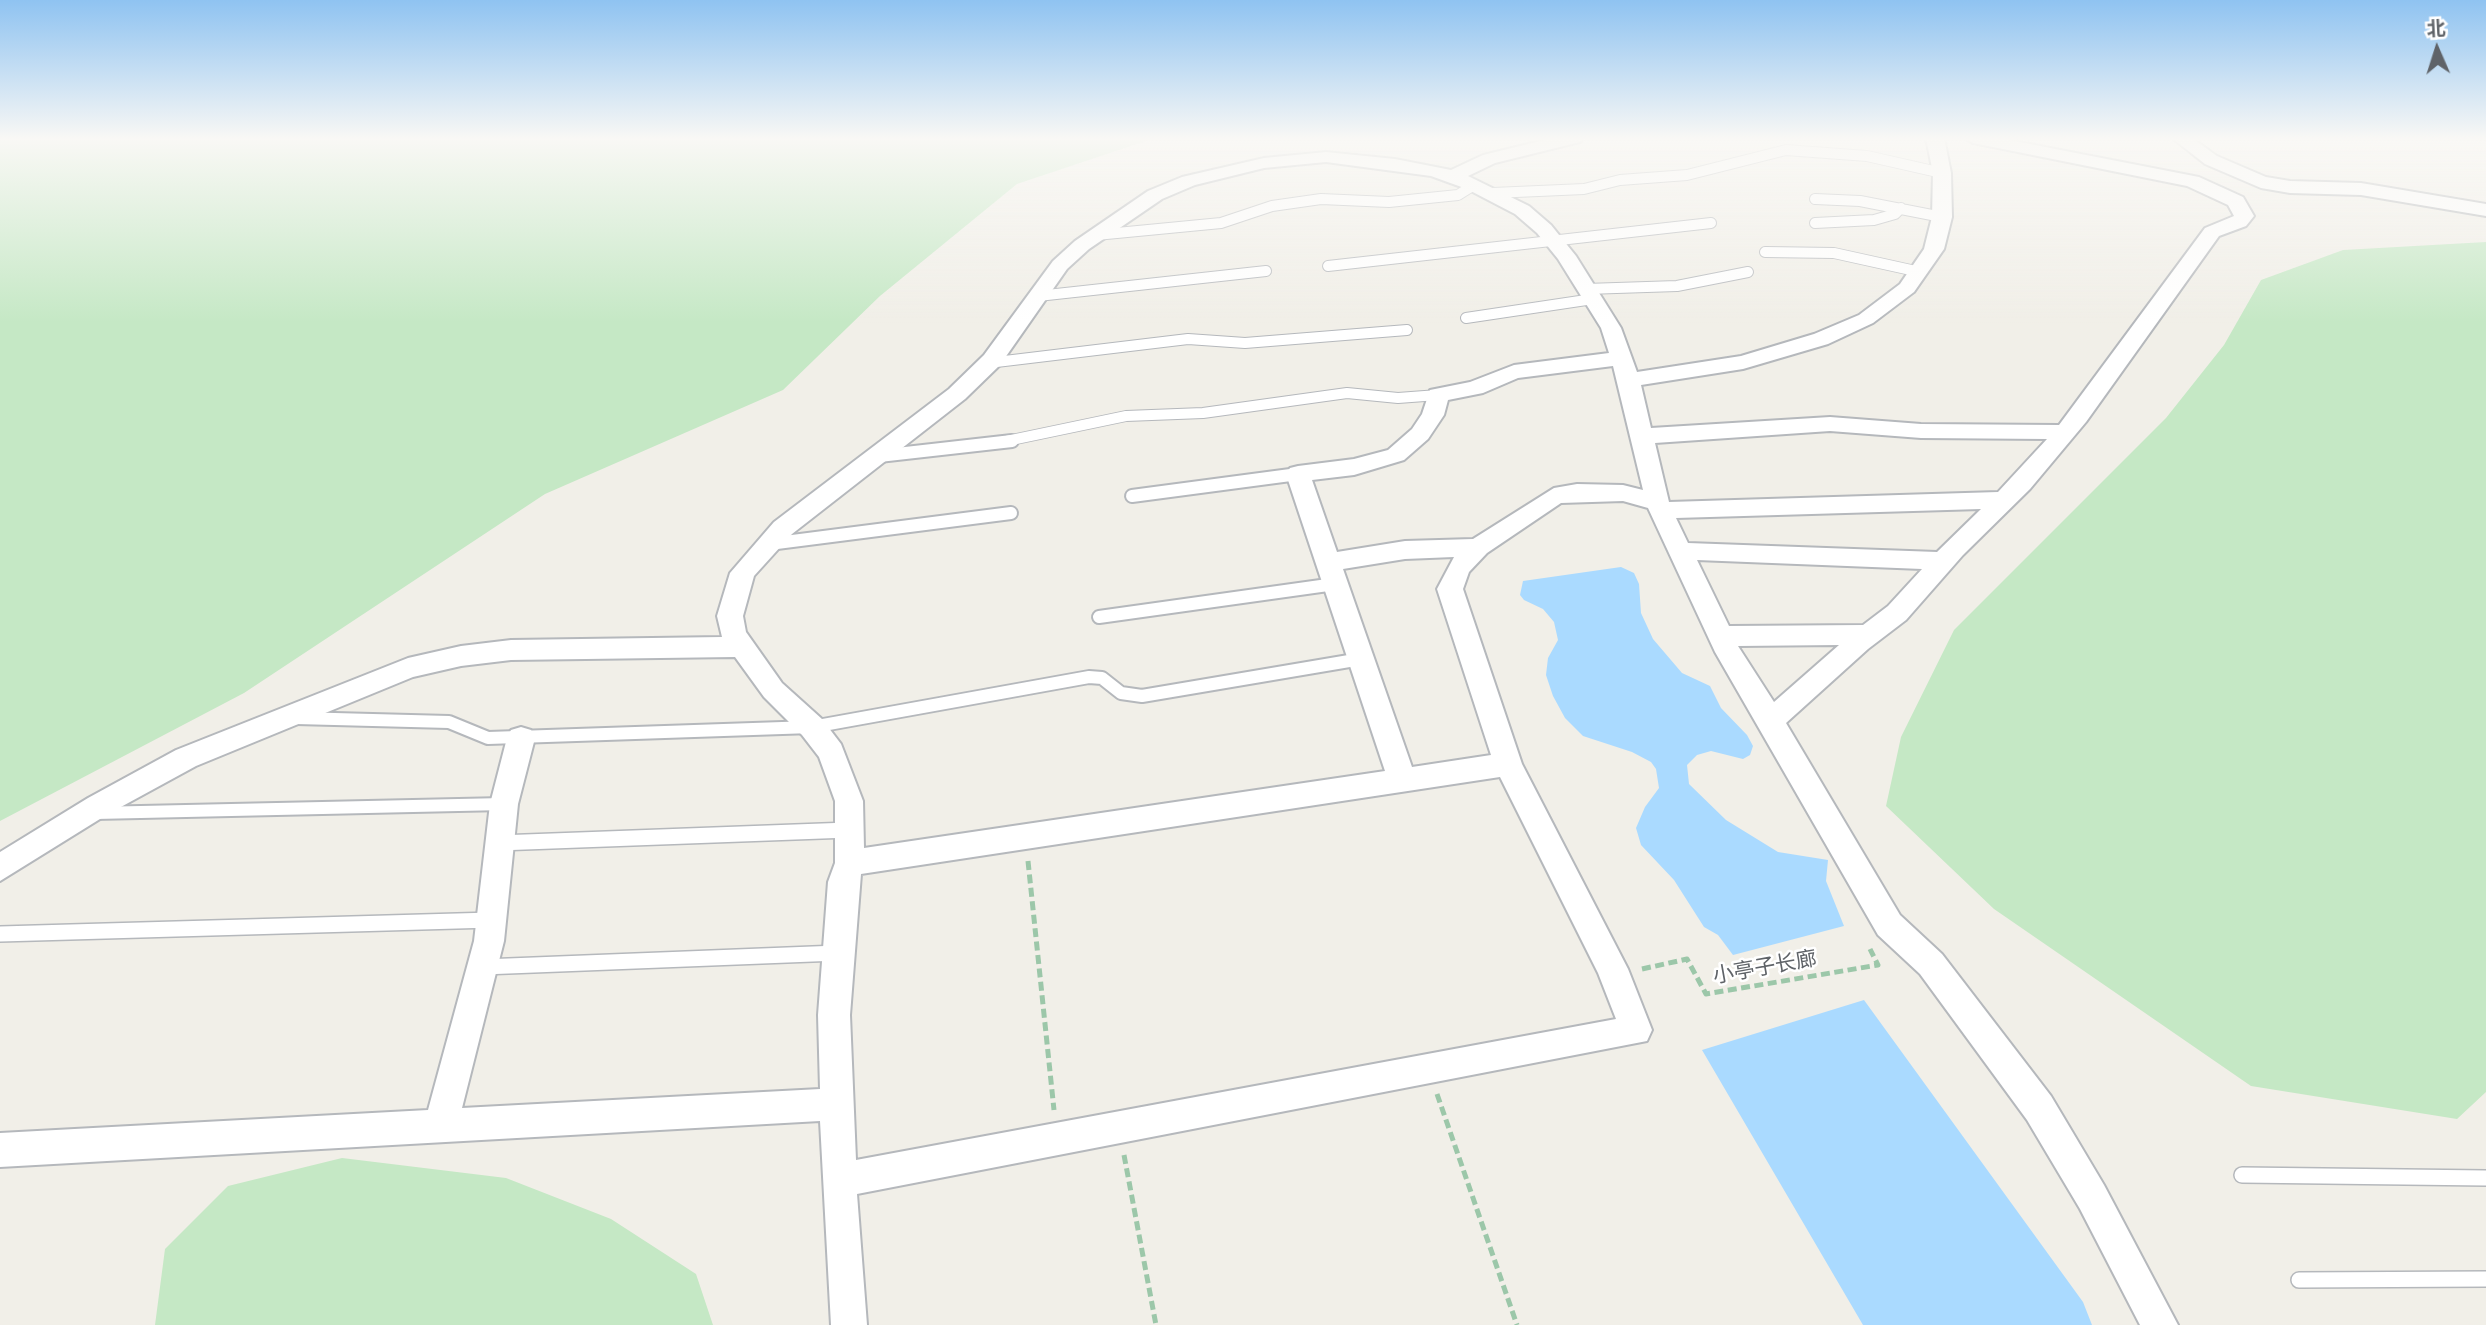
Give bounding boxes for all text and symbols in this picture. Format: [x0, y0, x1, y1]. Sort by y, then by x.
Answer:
north arrow [2402, 14, 2472, 84]
text: 北 [2426, 15, 2446, 42]
street label: 小亭子长廊 [1711, 946, 1819, 990]

